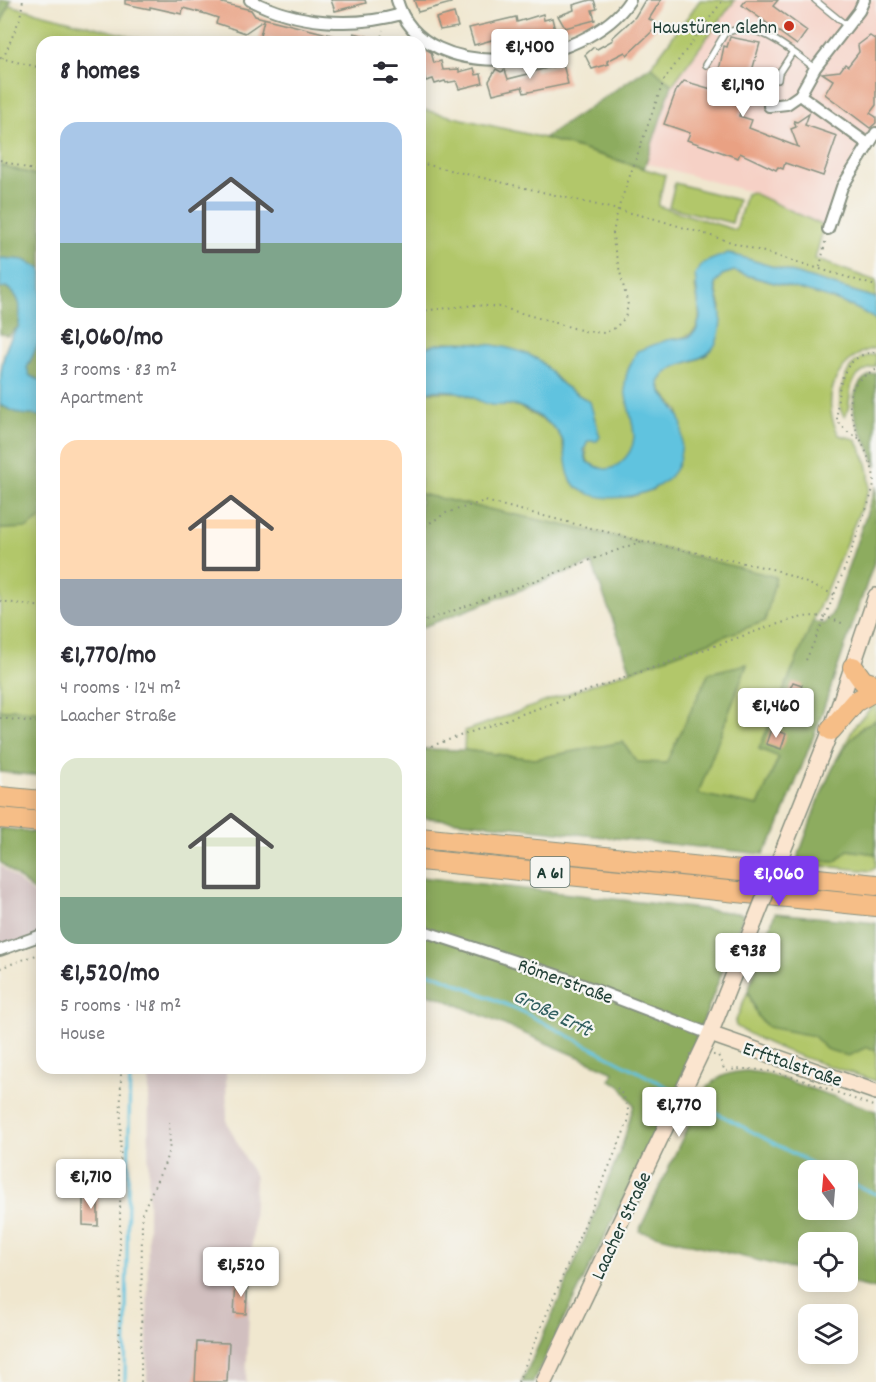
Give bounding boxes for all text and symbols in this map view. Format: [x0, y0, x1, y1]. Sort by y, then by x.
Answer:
place label: Haustüren Glehn [652, 15, 777, 43]
marker: Haustüren Glehn [782, 19, 796, 33]
pin: €1,400 [481, 29, 579, 80]
text: €1,400 [505, 34, 555, 62]
text: 8 homes [60, 54, 140, 91]
icon: filters [369, 56, 402, 89]
pin: €1,190 [694, 67, 792, 118]
text: €1,190 [721, 72, 765, 100]
icon: home [177, 161, 285, 269]
text: €1,060/mo [60, 320, 163, 357]
text: 3 rooms · 83 m² [60, 357, 177, 385]
text: Apartment [60, 385, 143, 413]
icon: home [177, 479, 285, 587]
text: €1,770/mo [60, 638, 156, 675]
text: 4 rooms · 124 m² [60, 675, 181, 703]
pin: €1,460 [727, 688, 825, 739]
text: €1,460 [752, 693, 800, 721]
text: Laacher Straße [60, 703, 176, 731]
icon: home [177, 797, 285, 905]
pin: €1,060 [730, 856, 828, 907]
road number: A 61 [530, 857, 570, 887]
text: €1,060 [754, 861, 804, 889]
pin: €938 [712, 933, 784, 984]
text: €938 [729, 938, 767, 966]
street label: Römerstraße [513, 953, 617, 1013]
text: €1,520/mo [60, 956, 160, 993]
water label: Große Erft [507, 983, 598, 1048]
text: 5 rooms · 148 m² [60, 993, 181, 1021]
text: House [60, 1021, 105, 1049]
street label: Erfttalstraße [739, 1036, 846, 1096]
pin: €1,770 [630, 1087, 728, 1138]
text: €1,770 [656, 1092, 702, 1120]
pin: €1,710 [42, 1159, 140, 1210]
north arrow [798, 1160, 858, 1220]
map controls [798, 1160, 858, 1364]
text: €1,710 [70, 1164, 112, 1192]
street label: Laacher Straße [585, 1167, 660, 1285]
button: locate [798, 1232, 858, 1292]
pin: €1,520 [192, 1247, 290, 1298]
text: €1,520 [217, 1252, 265, 1280]
button: layers [798, 1304, 858, 1364]

